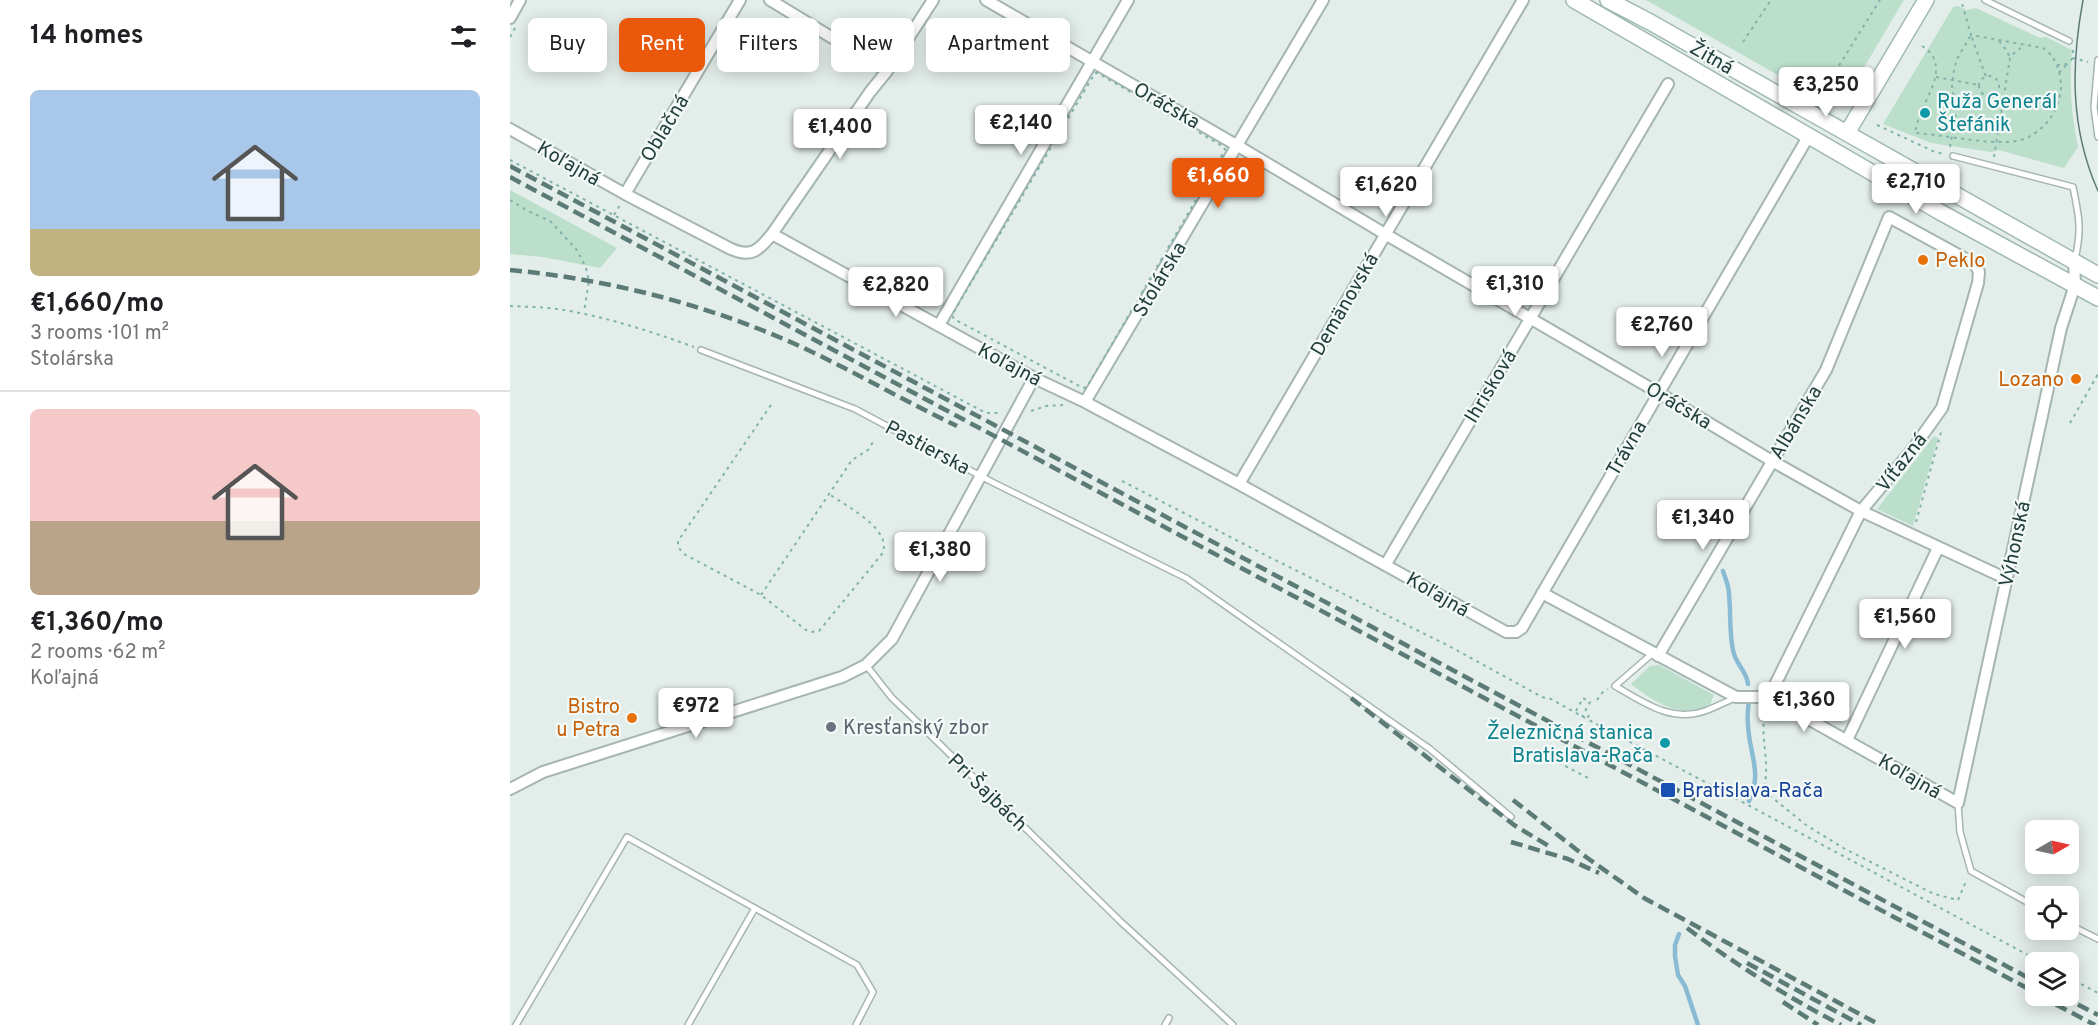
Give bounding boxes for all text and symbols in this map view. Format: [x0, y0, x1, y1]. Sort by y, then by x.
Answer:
chip: Buy [528, 18, 607, 72]
chip: Rent [619, 18, 705, 72]
chip: Filters [717, 18, 819, 72]
chip: New [831, 18, 914, 72]
chip: Apartment [926, 18, 1070, 72]
text: 14 homes [30, 20, 144, 53]
icon: filters [447, 20, 480, 53]
street label: Žitná [1684, 34, 1739, 82]
pin: €3,250 [1777, 67, 1875, 118]
text: €3,250 [1793, 73, 1859, 99]
street label: Oráčska [1128, 77, 1204, 136]
place label: Ruža Generál Štefánik [1937, 90, 2057, 139]
street label: Oblačná [636, 91, 696, 167]
pin: €2,140 [972, 105, 1070, 156]
marker: Ruža Generál Štefánik [1918, 106, 1932, 120]
pin: €1,400 [791, 109, 889, 160]
text: €2,140 [989, 111, 1053, 137]
text: €1,400 [807, 115, 873, 141]
icon: home [201, 129, 309, 237]
street label: Koľajná [532, 136, 604, 193]
pin: €1,660 [1169, 158, 1267, 209]
text: €1,660 [1186, 164, 1250, 190]
pin: €2,710 [1867, 164, 1965, 215]
pin: €1,620 [1337, 167, 1435, 218]
text: €2,710 [1886, 170, 1946, 196]
text: €1,620 [1354, 173, 1418, 199]
street label: Stolárska [1128, 237, 1193, 323]
street label: Demänovská [1306, 249, 1386, 361]
place label: Peklo [1935, 249, 1985, 275]
marker: Peklo [1916, 253, 1930, 267]
pin: €1,310 [1466, 266, 1564, 317]
pin: €2,820 [847, 267, 945, 318]
text: €1,310 [1486, 272, 1544, 298]
text: €2,820 [862, 273, 930, 299]
text: €1,660/mo [30, 288, 164, 321]
pin: €2,760 [1613, 307, 1711, 358]
text: €2,760 [1630, 313, 1694, 339]
text: 3 rooms · 101 m² [30, 321, 169, 347]
street label: Koľajná [973, 338, 1046, 393]
street label: Ihrisková [1460, 346, 1524, 429]
text: Stolárska [30, 347, 114, 373]
place label: Lozano [1998, 368, 2064, 394]
marker: Lozano [2069, 372, 2083, 386]
street label: Oráčska [1640, 377, 1716, 437]
street label: Albánska [1764, 381, 1829, 465]
street label: Pastierska [880, 416, 974, 482]
street label: Trávna [1601, 416, 1654, 482]
street label: Víťazná [1871, 428, 1934, 498]
icon: home [201, 448, 309, 556]
street label: Výhonská [1994, 499, 2038, 590]
pin: €1,340 [1654, 500, 1752, 551]
text: €1,340 [1671, 506, 1735, 532]
pin: €1,380 [891, 532, 989, 583]
text: €1,380 [908, 538, 972, 564]
street label: Koľajná [1401, 567, 1473, 624]
pin: €1,560 [1856, 599, 1954, 650]
text: €1,560 [1873, 605, 1937, 631]
text: €1,360/mo [30, 607, 164, 640]
text: 2 rooms · 62 m² [30, 640, 166, 666]
text: Koľajná [30, 666, 99, 692]
pin: €1,360 [1755, 682, 1853, 733]
pin: €972 [660, 688, 732, 739]
text: €1,360 [1772, 688, 1836, 714]
text: €972 [672, 694, 720, 720]
place label: Bistro u Petra [556, 695, 620, 744]
marker: Bistro u Petra [625, 711, 639, 725]
place label: Kresťanský zbor [843, 716, 989, 742]
place label: Železničná stanica Bratislava-Rača [1487, 719, 1653, 770]
marker: Kresťanský zbor [824, 720, 838, 734]
marker: Železničná stanica Bratislava-Rača [1658, 736, 1672, 750]
street label: Pri Šajbách [941, 747, 1033, 838]
street label: Koľajná [1873, 749, 1945, 806]
place label: Bratislava-Rača [1682, 779, 1823, 805]
marker: Bratislava-Rača [1659, 781, 1677, 799]
north arrow [2025, 820, 2079, 874]
map controls [2025, 820, 2079, 1006]
button: locate [2025, 886, 2079, 940]
button: layers [2025, 952, 2079, 1006]

